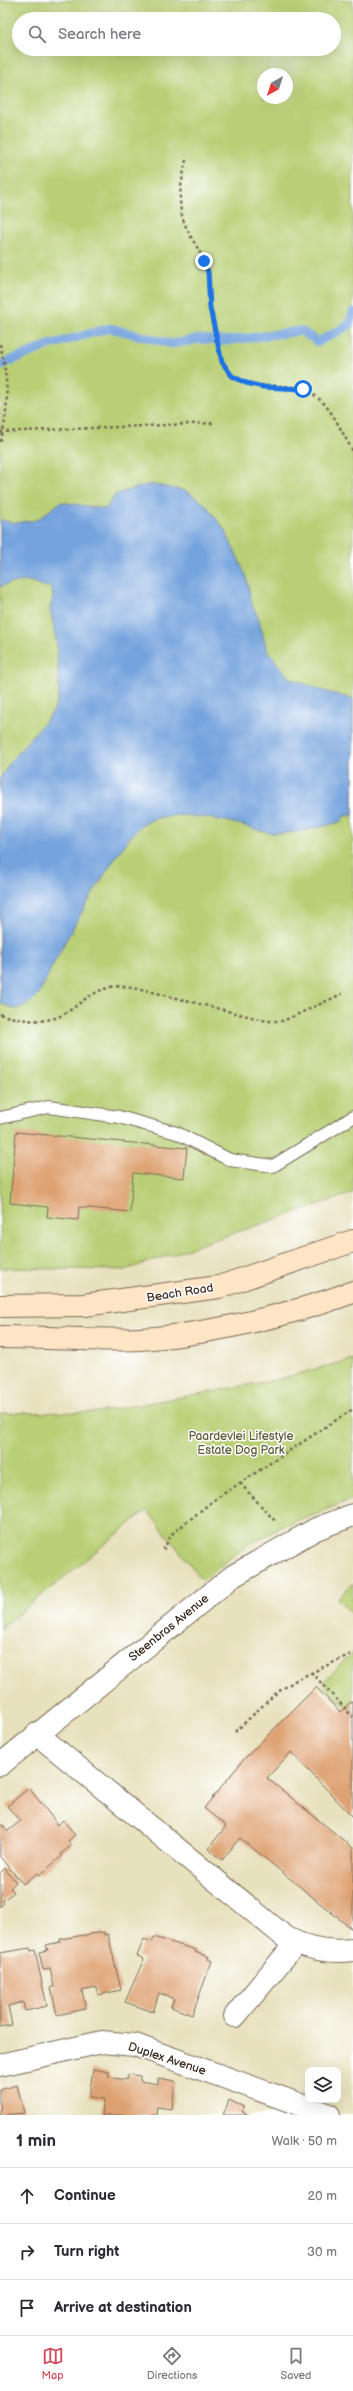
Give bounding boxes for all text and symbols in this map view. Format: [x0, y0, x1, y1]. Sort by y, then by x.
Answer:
search box [12, 12, 341, 56]
icon: search [26, 23, 48, 45]
text: Search here [58, 25, 141, 44]
north arrow [257, 68, 293, 104]
route end [195, 252, 213, 270]
route start [294, 380, 312, 398]
street label: Beach Road [146, 1280, 215, 1306]
park label: Paardevlei Lifestyle Estate Dog Park [188, 1429, 294, 1458]
street label: Steenbras Avenue [126, 1591, 212, 1665]
street label: Duplex Avenue [126, 2039, 208, 2079]
map controls [305, 2067, 341, 2103]
button: layers [305, 2067, 341, 2103]
text: 1 min [16, 2131, 56, 2151]
text: Walk · 50 m [271, 2133, 337, 2149]
icon: ahead [16, 2185, 38, 2207]
text: Continue [54, 2186, 116, 2205]
text: 20 m [307, 2188, 337, 2204]
icon: right [16, 2241, 38, 2263]
text: Turn right [54, 2242, 119, 2261]
text: 30 m [307, 2244, 337, 2260]
icon: arrive [16, 2297, 38, 2319]
text: Arrive at destination [54, 2298, 192, 2317]
tab: Map [42, 2345, 64, 2382]
tab: Directions [147, 2345, 197, 2382]
tab: Saved [281, 2345, 311, 2382]

